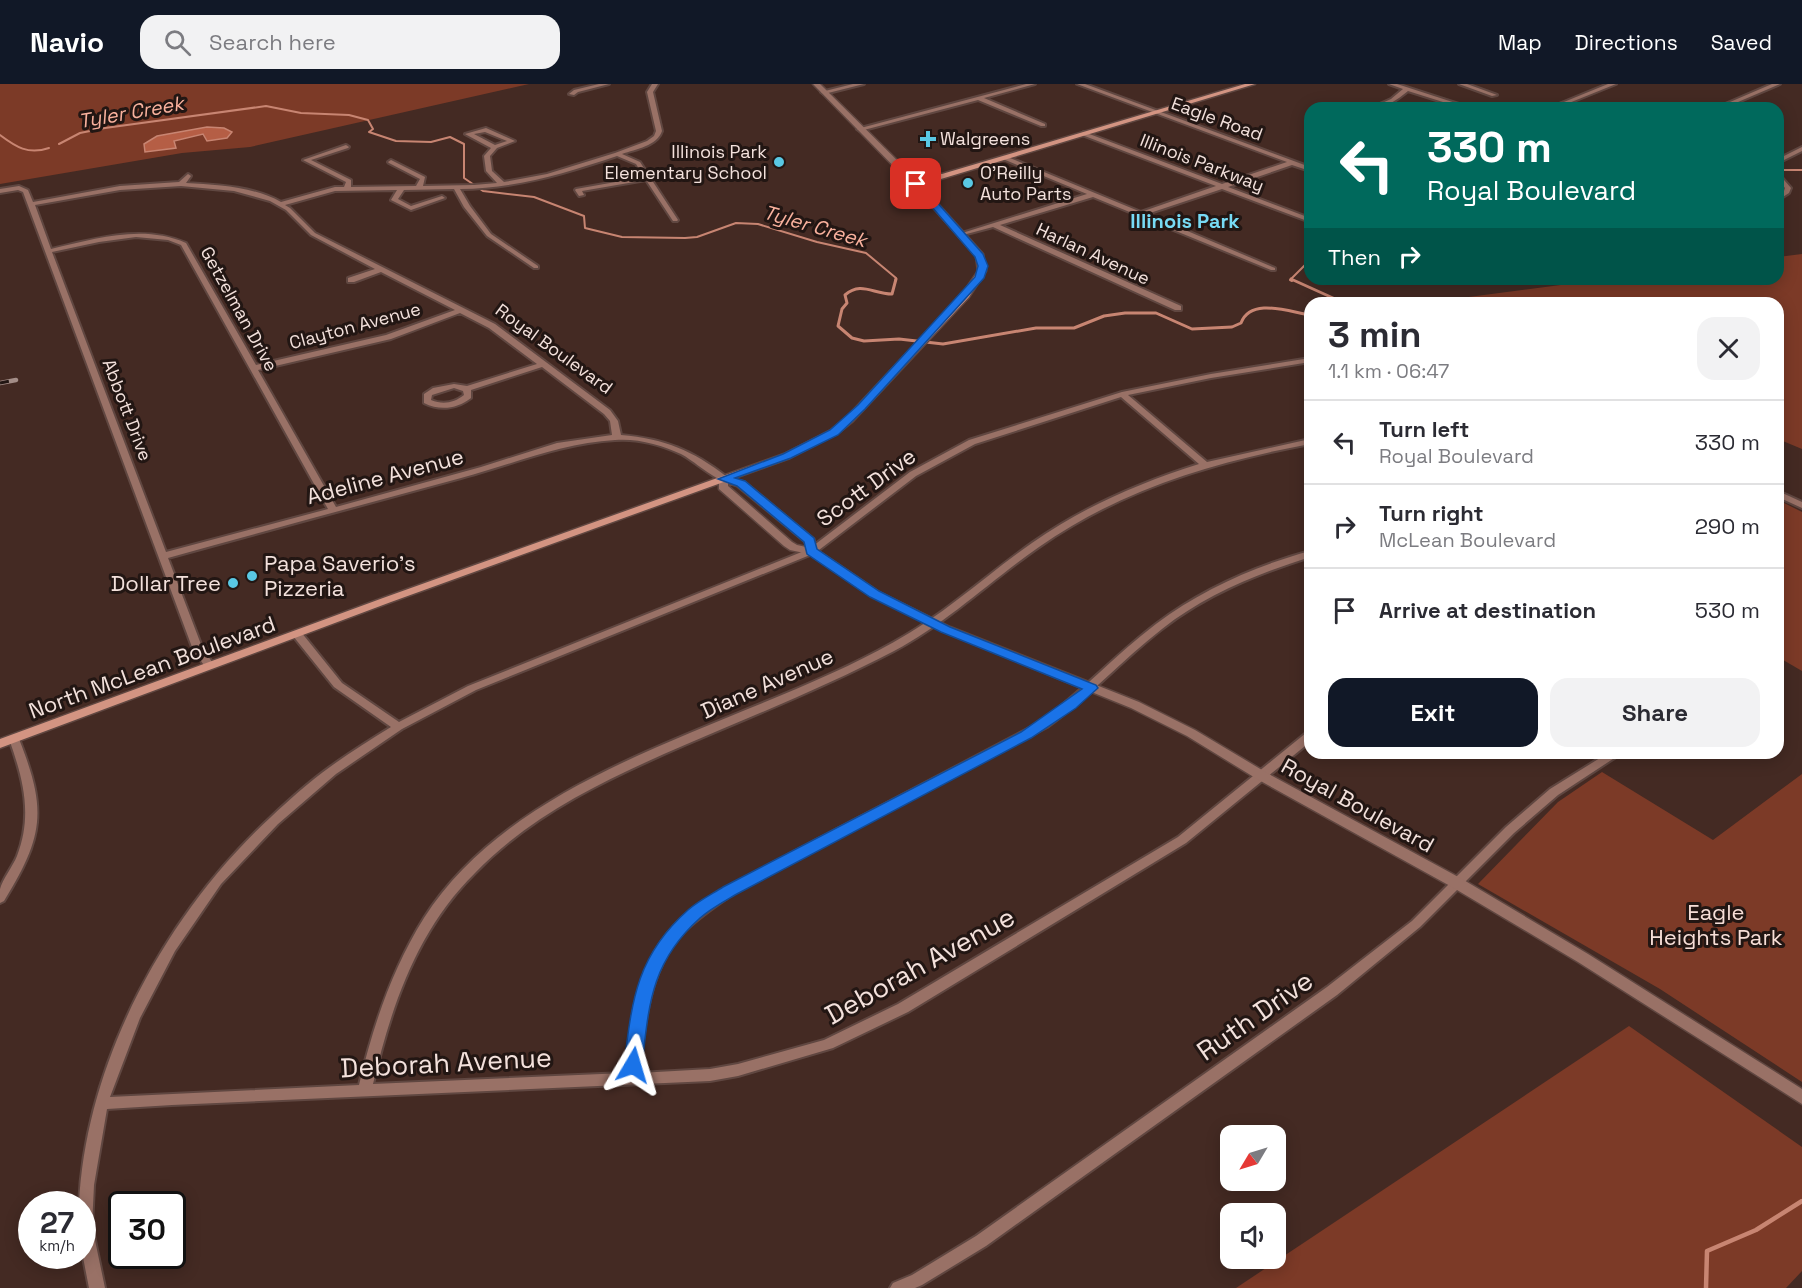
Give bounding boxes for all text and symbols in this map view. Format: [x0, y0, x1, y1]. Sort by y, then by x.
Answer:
search box [140, 15, 560, 69]
text: Navio [30, 24, 104, 60]
icon: search [161, 26, 194, 59]
text: Search here [209, 28, 336, 56]
text: Map [1498, 29, 1542, 56]
text: Directions [1575, 29, 1678, 56]
text: Saved [1711, 29, 1772, 56]
water label: Tyler Creek [76, 90, 188, 134]
street label: Eagle Road [1168, 91, 1266, 146]
text: 330 m [1427, 121, 1552, 174]
icon: left [1328, 126, 1406, 204]
place label: Walgreens [940, 127, 1030, 150]
street label: Illinois Parkway [1137, 128, 1268, 197]
marker: Walgreens [921, 132, 935, 146]
place label: Illinois Park Elementary School [604, 140, 767, 184]
marker: Illinois Park Elementary School [772, 155, 786, 169]
pin [890, 158, 941, 209]
place label: O'Reilly Auto Parts [980, 161, 1072, 205]
icon: arrive [899, 167, 932, 200]
text: Royal Boulevard [1427, 173, 1636, 208]
marker: O'Reilly Auto Parts [961, 176, 975, 190]
water label: Tyler Creek [760, 199, 872, 254]
district label: Illinois Park [1130, 208, 1240, 234]
street label: Harlan Avenue [1033, 217, 1154, 290]
icon: right [1393, 240, 1426, 273]
street label: Getzelman Drive [196, 242, 283, 375]
text: Then [1328, 243, 1381, 271]
street label: Clayton Avenue [287, 297, 423, 354]
street label: Royal Boulevard [491, 298, 617, 399]
text: 3 min [1328, 312, 1422, 358]
button: close [1697, 317, 1760, 380]
street label: Abbott Drive [97, 356, 157, 464]
text: 1.1 km · 06:47 [1328, 358, 1449, 384]
text: Turn left [1379, 415, 1469, 443]
icon: left [1328, 426, 1361, 459]
text: 330 m [1695, 428, 1760, 456]
street label: Adeline Avenue [303, 442, 467, 510]
street label: Scott Drive [811, 442, 921, 532]
text: Royal Boulevard [1379, 443, 1534, 469]
text: Turn right [1379, 499, 1484, 527]
icon: right [1328, 510, 1361, 543]
text: 290 m [1695, 512, 1760, 540]
text: McLean Boulevard [1379, 527, 1556, 553]
place label: Papa Saverio's Pizzeria [264, 549, 416, 602]
place label: Dollar Tree [111, 569, 221, 597]
marker: Papa Saverio's Pizzeria [245, 569, 259, 583]
marker: Dollar Tree [226, 576, 240, 590]
icon: arrive [1328, 594, 1361, 627]
text: Arrive at destination [1379, 596, 1596, 624]
text: 530 m [1695, 596, 1760, 624]
street label: North McLean Boulevard [25, 609, 279, 725]
street label: Diane Avenue [696, 641, 838, 725]
button: Exit [1328, 678, 1538, 747]
button: Share [1550, 678, 1760, 747]
street label: Royal Boulevard [1277, 751, 1439, 859]
park label: Eagle Heights Park [1649, 898, 1783, 951]
street label: Deborah Avenue [819, 899, 1021, 1032]
street label: Ruth Drive [1190, 963, 1320, 1068]
position arrow [601, 1033, 665, 1097]
street label: Deborah Avenue [339, 1039, 553, 1086]
north arrow [1220, 1125, 1286, 1191]
map controls [1220, 1125, 1286, 1269]
speed limit sign: 30 [108, 1191, 186, 1269]
text: 27 [40, 1203, 74, 1242]
button: sound [1220, 1203, 1286, 1269]
text: km/h [39, 1236, 75, 1255]

